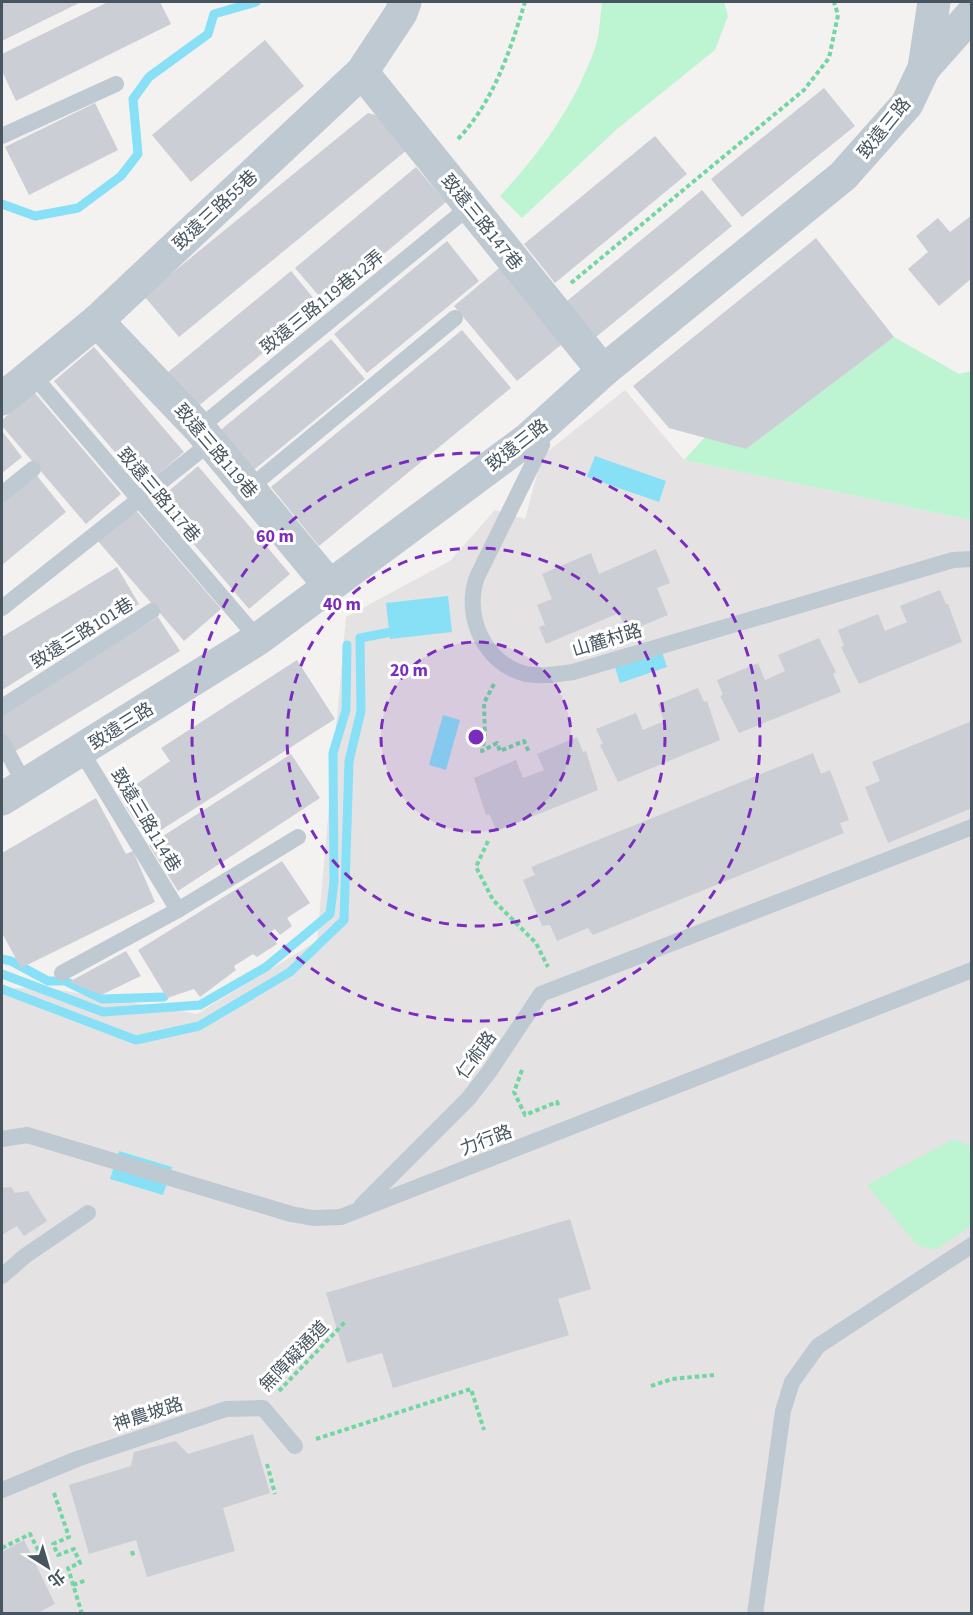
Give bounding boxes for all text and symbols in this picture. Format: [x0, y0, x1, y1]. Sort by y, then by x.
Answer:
street label: 致遠三路 [852, 92, 917, 164]
street label: 致遠三路55巷 [167, 164, 263, 256]
street label: 致遠三路147巷 [435, 169, 528, 276]
street label: 致遠三路119巷12弄 [255, 245, 390, 360]
street label: 致遠三路119巷 [168, 399, 263, 504]
street label: 致遠三路 [481, 413, 553, 477]
street label: 致遠三路117巷 [111, 443, 206, 548]
text: 60 m [256, 524, 294, 549]
street label: 致遠三路101巷 [26, 592, 138, 675]
text: 40 m [323, 592, 361, 617]
street label: 山麓村路 [569, 618, 645, 663]
text: 20 m [390, 658, 428, 683]
street label: 致遠三路 [84, 697, 158, 756]
centre of rings [466, 727, 486, 747]
street label: 致遠三路114巷 [105, 764, 186, 877]
street label: 仁術路 [450, 1026, 502, 1084]
street label: 力行路 [456, 1119, 516, 1162]
street label: 無障礙通道 [254, 1315, 335, 1397]
street label: 神農坡路 [110, 1391, 186, 1437]
north arrow [18, 1537, 78, 1597]
text: 北 [43, 1565, 69, 1592]

